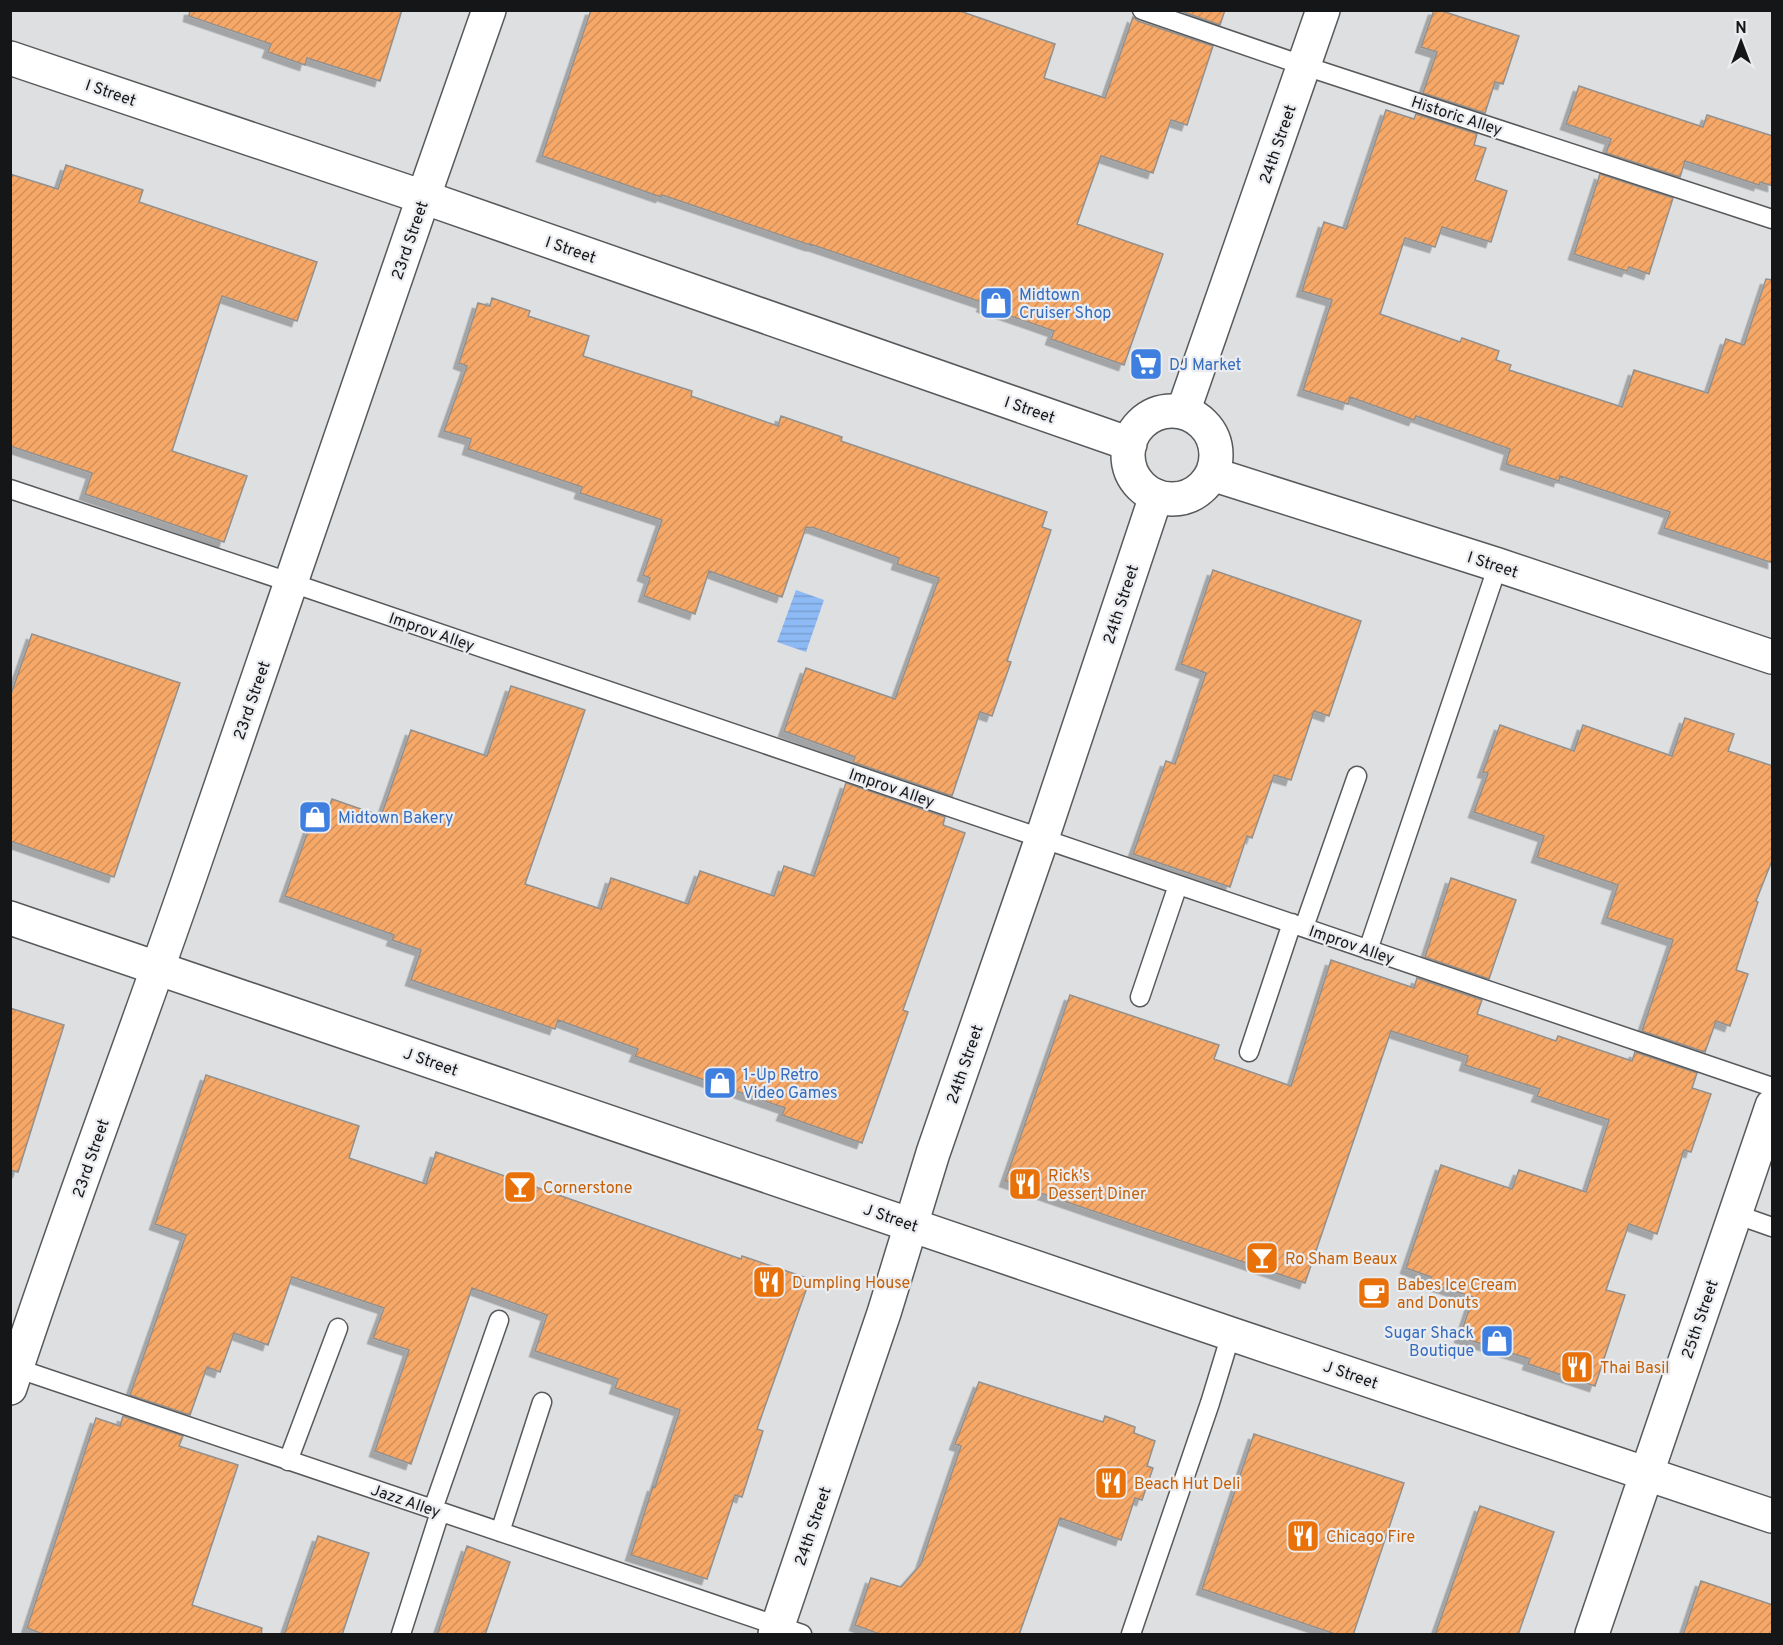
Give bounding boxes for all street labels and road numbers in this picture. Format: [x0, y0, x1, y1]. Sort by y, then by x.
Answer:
street label: I Street [82, 76, 138, 112]
street label: Historic Alley [1408, 93, 1504, 141]
street label: 24th Street [1256, 103, 1302, 187]
street label: 23rd Street [388, 199, 434, 283]
street label: I Street [542, 233, 598, 269]
street label: I Street [1001, 393, 1057, 429]
street label: I Street [1464, 548, 1520, 584]
street label: 24th Street [1100, 562, 1144, 647]
street label: Improv Alley [386, 609, 477, 657]
street label: 23rd Street [230, 659, 276, 743]
street label: Improv Alley [846, 765, 937, 813]
street label: Improv Alley [1306, 922, 1397, 970]
street label: 24th Street [943, 1023, 989, 1107]
street label: J Street [400, 1044, 460, 1082]
street label: 23rd Street [69, 1117, 115, 1201]
street label: J Street [860, 1200, 920, 1238]
street label: 25th Street [1678, 1277, 1724, 1362]
street label: J Street [1320, 1357, 1380, 1395]
street label: Jazz Alley [368, 1481, 443, 1523]
street label: 24th Street [791, 1485, 837, 1569]

